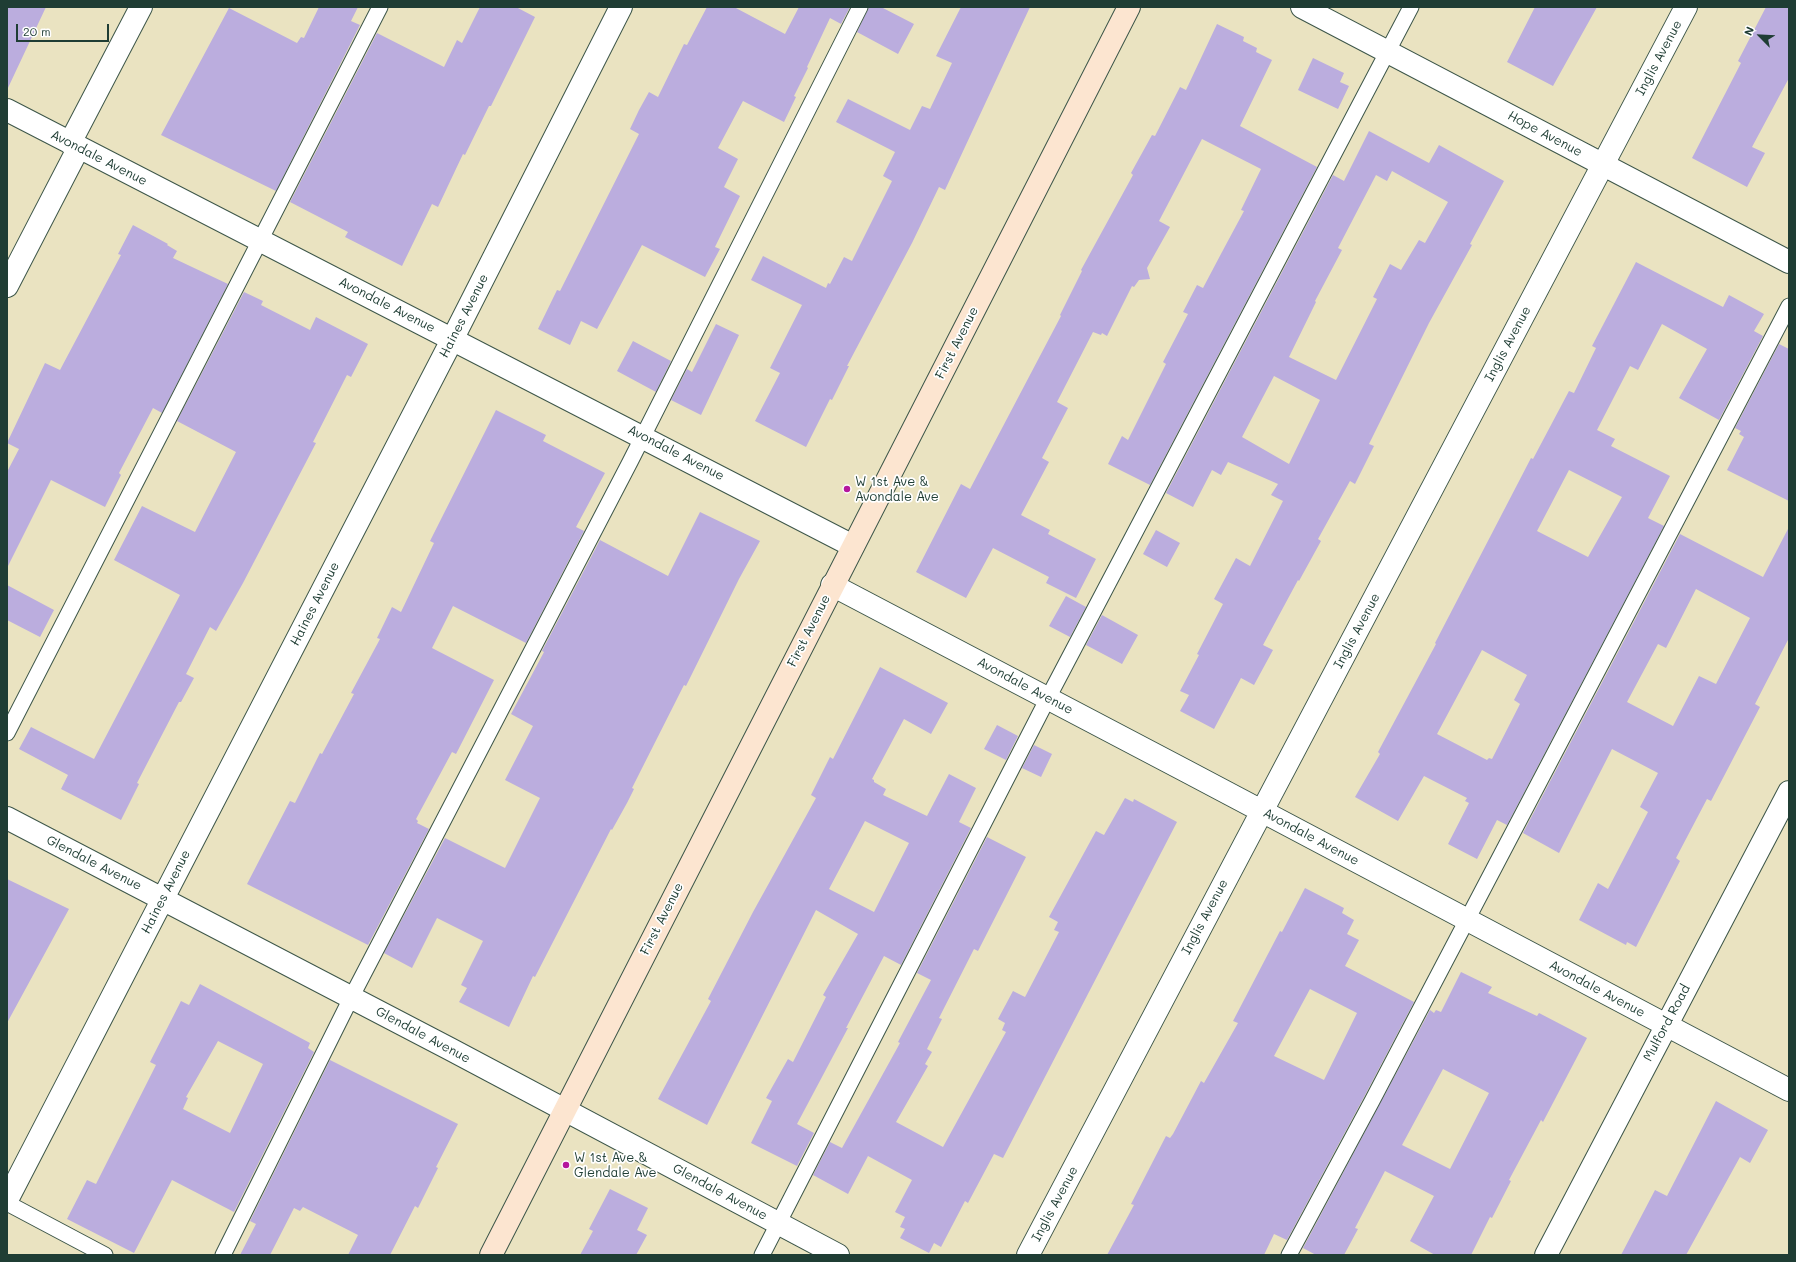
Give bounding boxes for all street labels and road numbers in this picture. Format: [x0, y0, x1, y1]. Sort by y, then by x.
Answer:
street label: Inglis Avenue [1633, 18, 1685, 98]
street label: Hope Avenue [1505, 108, 1585, 160]
street label: Avondale Avenue [48, 127, 150, 189]
street label: Haines Avenue [436, 271, 492, 361]
street label: Avondale Avenue [336, 274, 438, 336]
street label: First Avenue [932, 304, 982, 382]
street label: Inglis Avenue [1482, 304, 1534, 384]
street label: Avondale Avenue [625, 422, 727, 484]
street label: Haines Avenue [287, 559, 343, 649]
street label: Inglis Avenue [1331, 591, 1383, 671]
street label: First Avenue [784, 592, 834, 670]
street label: Avondale Avenue [974, 654, 1076, 718]
street label: Avondale Avenue [1260, 805, 1362, 869]
street label: Glendale Avenue [44, 832, 144, 894]
street label: Haines Avenue [138, 847, 194, 937]
street label: Inglis Avenue [1179, 877, 1231, 957]
street label: First Avenue [637, 880, 687, 958]
street label: Avondale Avenue [1546, 957, 1648, 1021]
street label: Mulford Road [1640, 982, 1694, 1064]
street label: Glendale Avenue [373, 1003, 473, 1067]
street label: Glendale Avenue [670, 1160, 770, 1224]
street label: Inglis Avenue [1029, 1164, 1081, 1244]

